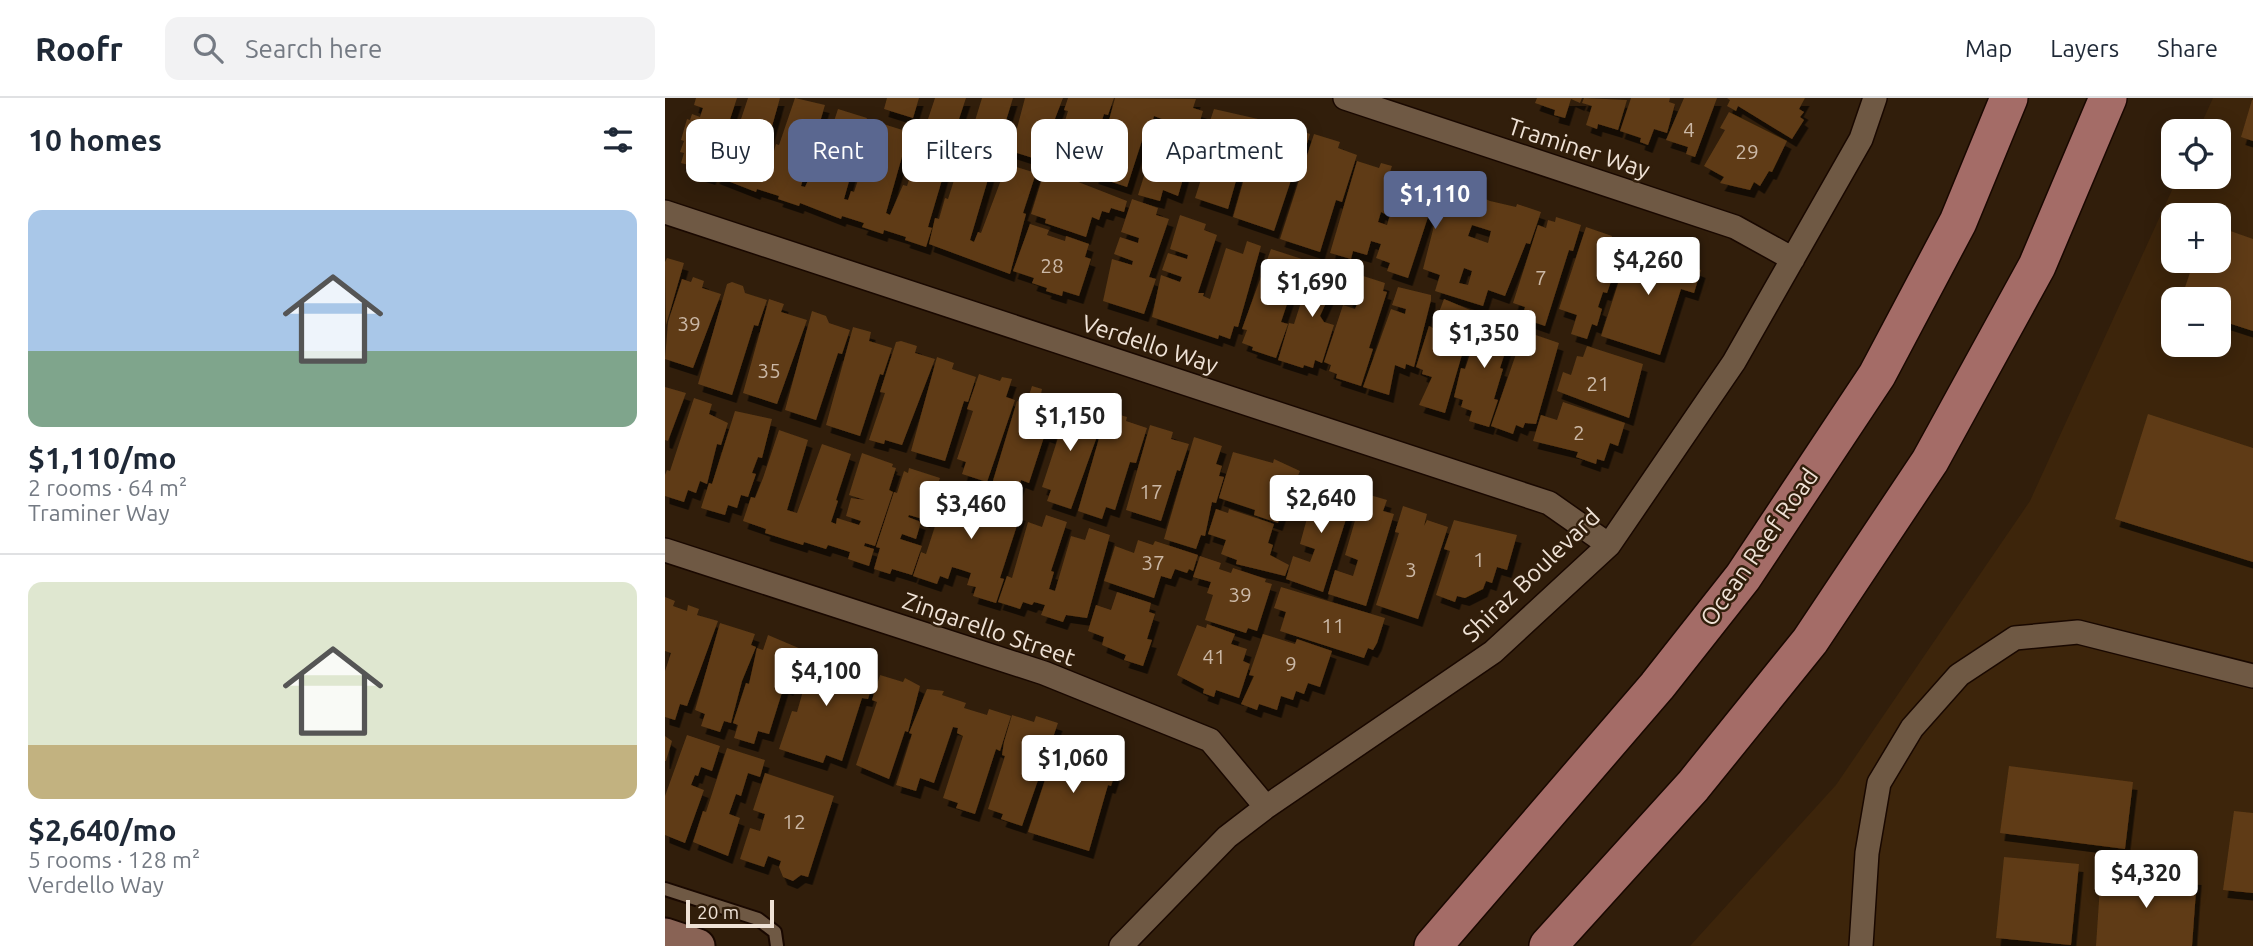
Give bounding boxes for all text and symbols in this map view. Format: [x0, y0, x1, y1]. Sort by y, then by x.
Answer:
search box [165, 17, 655, 80]
icon: search [189, 29, 227, 67]
text: Roofr [35, 30, 123, 67]
text: Search here [245, 34, 382, 63]
text: Map [1965, 35, 2012, 62]
text: Layers [2050, 35, 2119, 62]
text: Share [2157, 35, 2218, 62]
street label: Traminer Way [1505, 112, 1654, 184]
house number: 4 [1683, 117, 1695, 141]
chip: Buy [686, 119, 774, 182]
chip: Rent [788, 119, 888, 182]
chip: Filters [902, 119, 1017, 182]
chip: New [1031, 119, 1128, 182]
chip: Apartment [1142, 119, 1307, 182]
map controls [2161, 119, 2231, 357]
button: locate [2161, 119, 2231, 189]
icon: filters [599, 121, 637, 159]
text: 10 homes [28, 123, 162, 157]
house number: 29 [1735, 139, 1759, 163]
pin: $1,110 [1378, 172, 1492, 231]
text: $1,110 [1400, 181, 1470, 206]
button: + [2161, 203, 2231, 273]
pin: $4,260 [1591, 238, 1705, 297]
text: $4,260 [1613, 247, 1683, 272]
house number: 28 [1040, 253, 1064, 277]
icon: home [270, 256, 396, 382]
pin: $1,690 [1255, 260, 1369, 319]
house number: 7 [1535, 265, 1547, 289]
text: $1,690 [1277, 269, 1347, 294]
button: − [2161, 287, 2231, 357]
street label: Verdello Way [1078, 309, 1222, 379]
pin: $1,350 [1427, 310, 1541, 370]
house number: 39 [677, 311, 701, 335]
text: $1,350 [1449, 320, 1519, 345]
house number: 35 [757, 358, 781, 382]
house number: 21 [1586, 371, 1610, 395]
pin: $1,150 [1013, 394, 1127, 453]
text: $1,150 [1035, 403, 1105, 428]
house number: 2 [1573, 420, 1585, 444]
text: $1,110/mo [28, 441, 177, 475]
street label: Ocean Reef Road [1695, 463, 1823, 631]
text: 2 rooms · 64 m² [28, 475, 187, 500]
pin: $2,640 [1264, 476, 1378, 535]
house number: 17 [1139, 479, 1163, 503]
pin: $3,460 [914, 482, 1028, 541]
text: $2,640 [1286, 485, 1356, 510]
text: $3,460 [936, 491, 1006, 516]
text: Traminer Way [28, 500, 169, 525]
street label: Shiraz Boulevard [1457, 503, 1605, 647]
house number: 1 [1473, 547, 1485, 571]
house number: 37 [1141, 550, 1165, 574]
house number: 3 [1405, 557, 1417, 581]
house number: 39 [1228, 582, 1252, 606]
street label: Zingarello Street [899, 587, 1079, 671]
house number: 11 [1321, 613, 1345, 637]
icon: home [270, 628, 396, 754]
house number: 41 [1202, 644, 1226, 668]
pin: $4,100 [769, 648, 883, 708]
house number: 9 [1285, 651, 1297, 675]
text: $4,100 [791, 658, 861, 683]
pin: $1,060 [1016, 736, 1130, 795]
text: $1,060 [1038, 745, 1108, 770]
house number: 12 [782, 809, 806, 833]
text: $2,640/mo [28, 813, 177, 847]
text: 5 rooms · 128 m² [28, 847, 200, 872]
pin: $4,320 [2089, 850, 2203, 910]
text: $4,320 [2111, 860, 2181, 885]
text: Verdello Way [28, 872, 164, 897]
scale bar [686, 897, 773, 929]
text: 20 m [697, 901, 739, 923]

